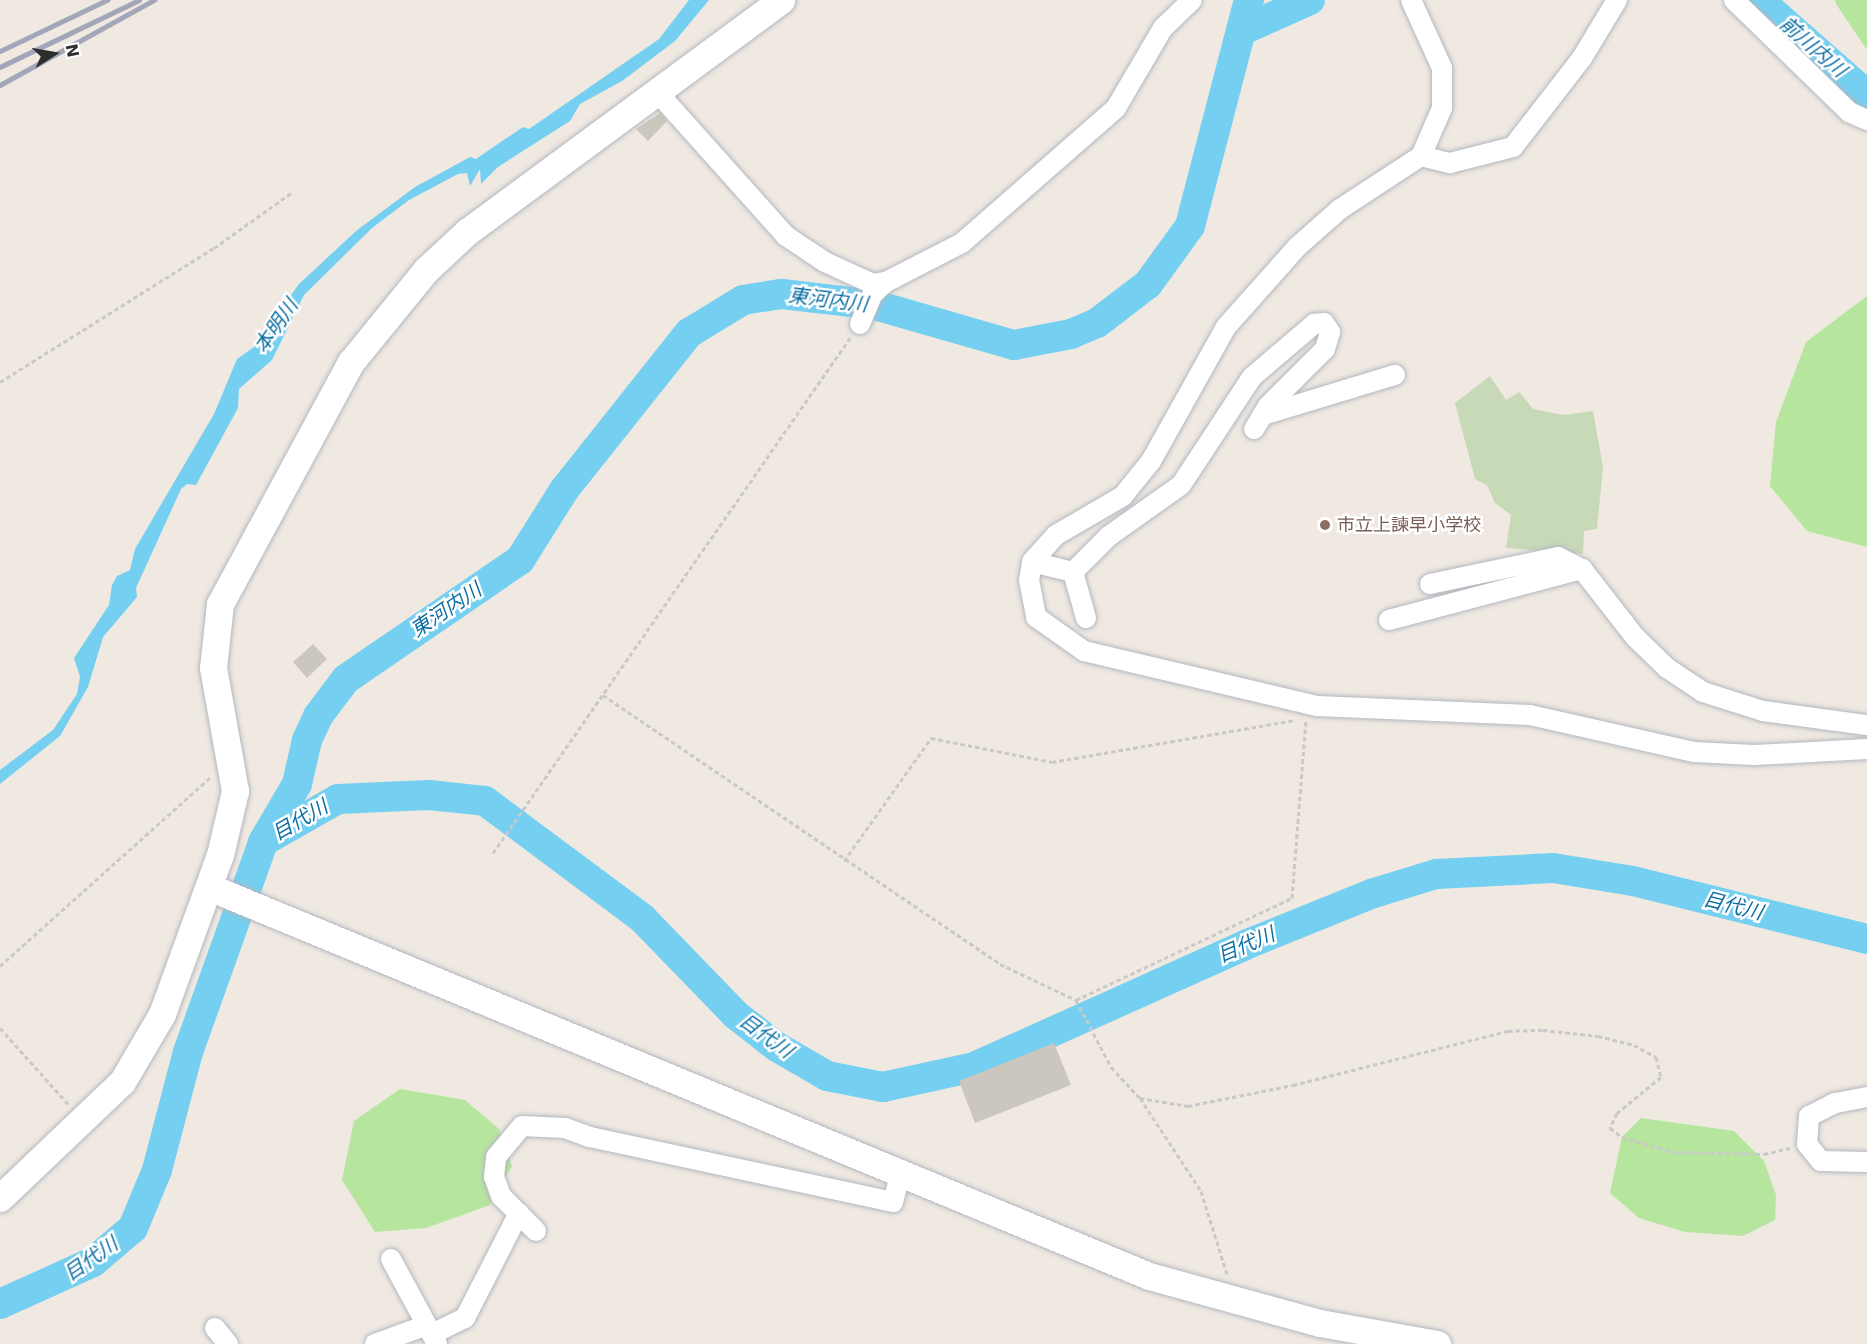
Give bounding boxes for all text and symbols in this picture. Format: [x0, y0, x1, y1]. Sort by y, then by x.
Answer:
water label: 前川内川 [1775, 12, 1851, 82]
north arrow [24, 24, 84, 84]
text: N [62, 42, 83, 59]
water label: 東河内川 [787, 283, 869, 317]
water label: 本明川 [249, 295, 303, 357]
place label: 市立上諫早小学校 [1337, 514, 1481, 536]
marker: 市立上諫早小学校 [1318, 518, 1332, 532]
water label: 東河内川 [406, 578, 486, 642]
water label: 目代川 [268, 795, 332, 845]
water label: 目代川 [1701, 887, 1765, 925]
water label: 目代川 [1214, 922, 1278, 968]
water label: 目代川 [735, 1009, 797, 1063]
water label: 目代川 [60, 1232, 122, 1286]

